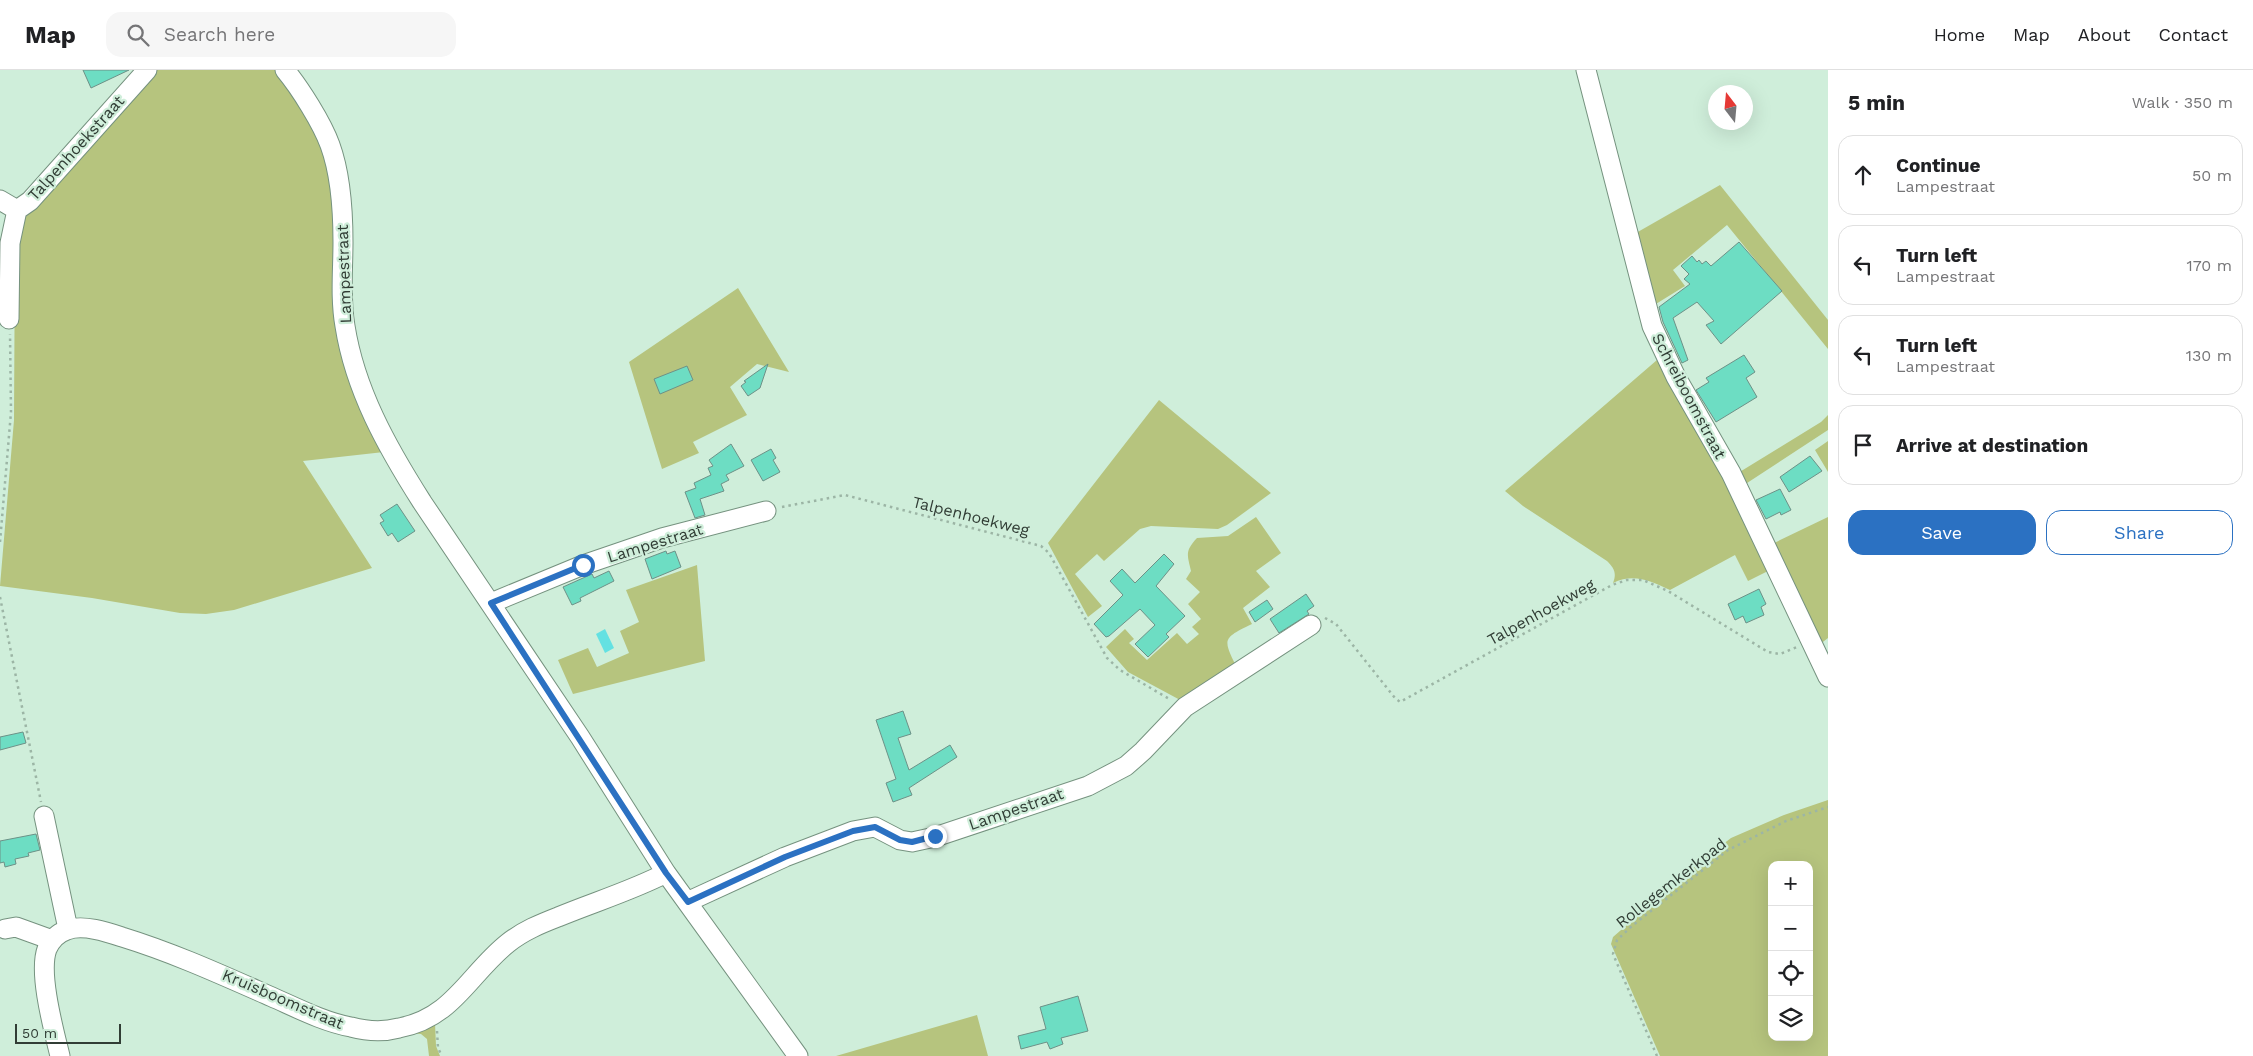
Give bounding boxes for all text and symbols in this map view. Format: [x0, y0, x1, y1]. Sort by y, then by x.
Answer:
search box [106, 12, 456, 57]
text: Map [25, 21, 76, 49]
icon: search [124, 21, 152, 49]
text: Search here [164, 23, 275, 46]
text: Home [1934, 24, 1985, 45]
text: Map [2013, 24, 2050, 45]
text: About [2078, 24, 2130, 45]
text: Contact [2158, 24, 2228, 45]
north arrow [1708, 85, 1753, 130]
text: 5 min [1848, 90, 1905, 115]
street label: Talpenhoekstraat [24, 91, 128, 204]
text: Walk · 350 m [2132, 93, 2233, 112]
text: Continue [1896, 154, 1980, 177]
icon: ahead [1849, 161, 1877, 189]
text: 50 m [2192, 166, 2232, 185]
text: Lampestraat [1896, 177, 1995, 196]
street label: Lampestraat [333, 224, 355, 324]
text: Turn left [1896, 244, 1977, 267]
icon: left [1849, 251, 1877, 279]
text: 170 m [2186, 256, 2232, 275]
text: Lampestraat [1896, 267, 1995, 286]
street label: Schreiboomstraat [1648, 330, 1730, 462]
text: Turn left [1896, 334, 1977, 357]
icon: left [1849, 341, 1877, 369]
text: 130 m [2186, 346, 2232, 365]
text: Lampestraat [1896, 357, 1995, 376]
icon: arrive [1849, 431, 1877, 459]
text: Arrive at destination [1896, 434, 2088, 457]
street label: Talpenhoekweg [911, 492, 1032, 540]
button: Save [1848, 510, 2036, 555]
button: Share [2046, 510, 2233, 555]
street label: Lampestraat [605, 519, 705, 567]
route start [572, 554, 595, 577]
street label: Talpenhoekweg [1484, 574, 1598, 649]
street label: Lampestraat [966, 784, 1066, 834]
route end [924, 825, 947, 848]
street label: Rollegemkerkpad [1612, 834, 1730, 932]
map controls [1768, 861, 1813, 1041]
button: + [1768, 861, 1813, 906]
button: − [1768, 906, 1813, 951]
button: locate [1768, 951, 1813, 996]
street label: Kruisboomstraat [219, 965, 347, 1033]
button: layers [1768, 996, 1813, 1041]
scale bar [15, 1021, 121, 1044]
text: 50 m [22, 1025, 57, 1041]

